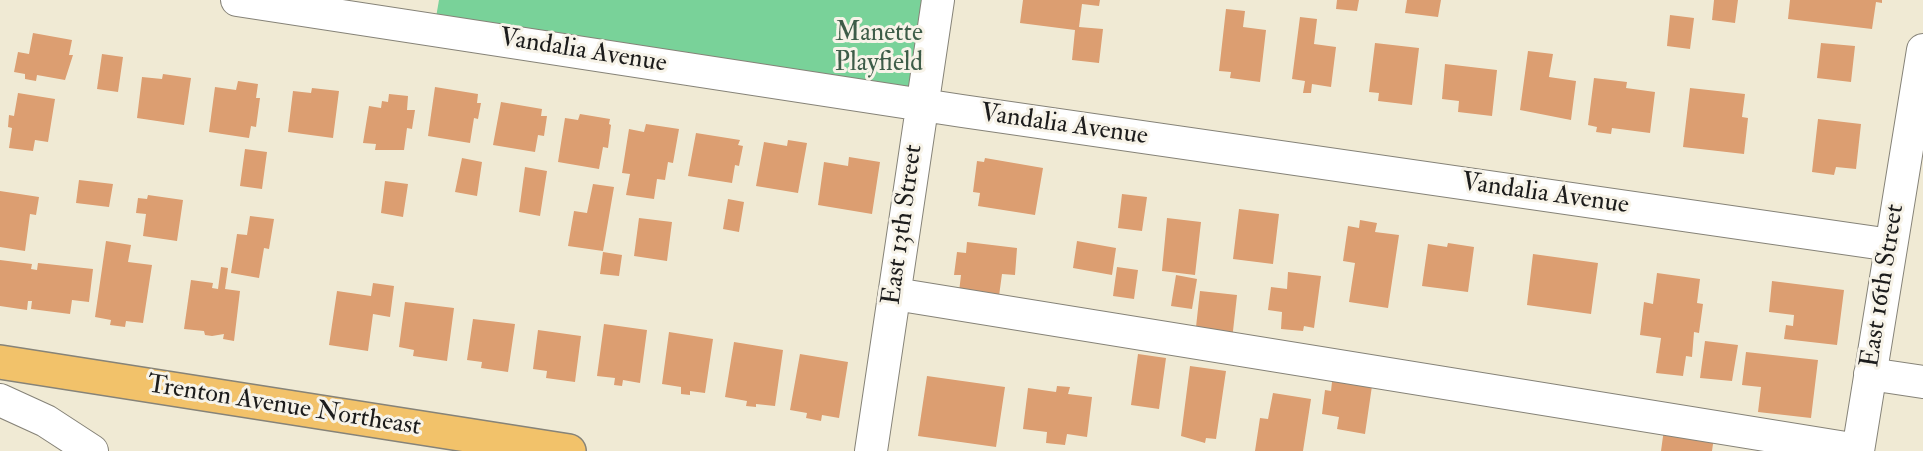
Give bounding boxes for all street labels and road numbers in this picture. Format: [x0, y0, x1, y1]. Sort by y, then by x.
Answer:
street label: Vandalia Avenue [497, 23, 669, 81]
street label: Vandalia Avenue [978, 99, 1150, 153]
street label: East 13th Street [877, 143, 931, 307]
street label: Vandalia Avenue [1459, 168, 1631, 222]
street label: East 16th Street [1856, 202, 1912, 370]
street label: Trenton Avenue Northeast [145, 370, 423, 444]

